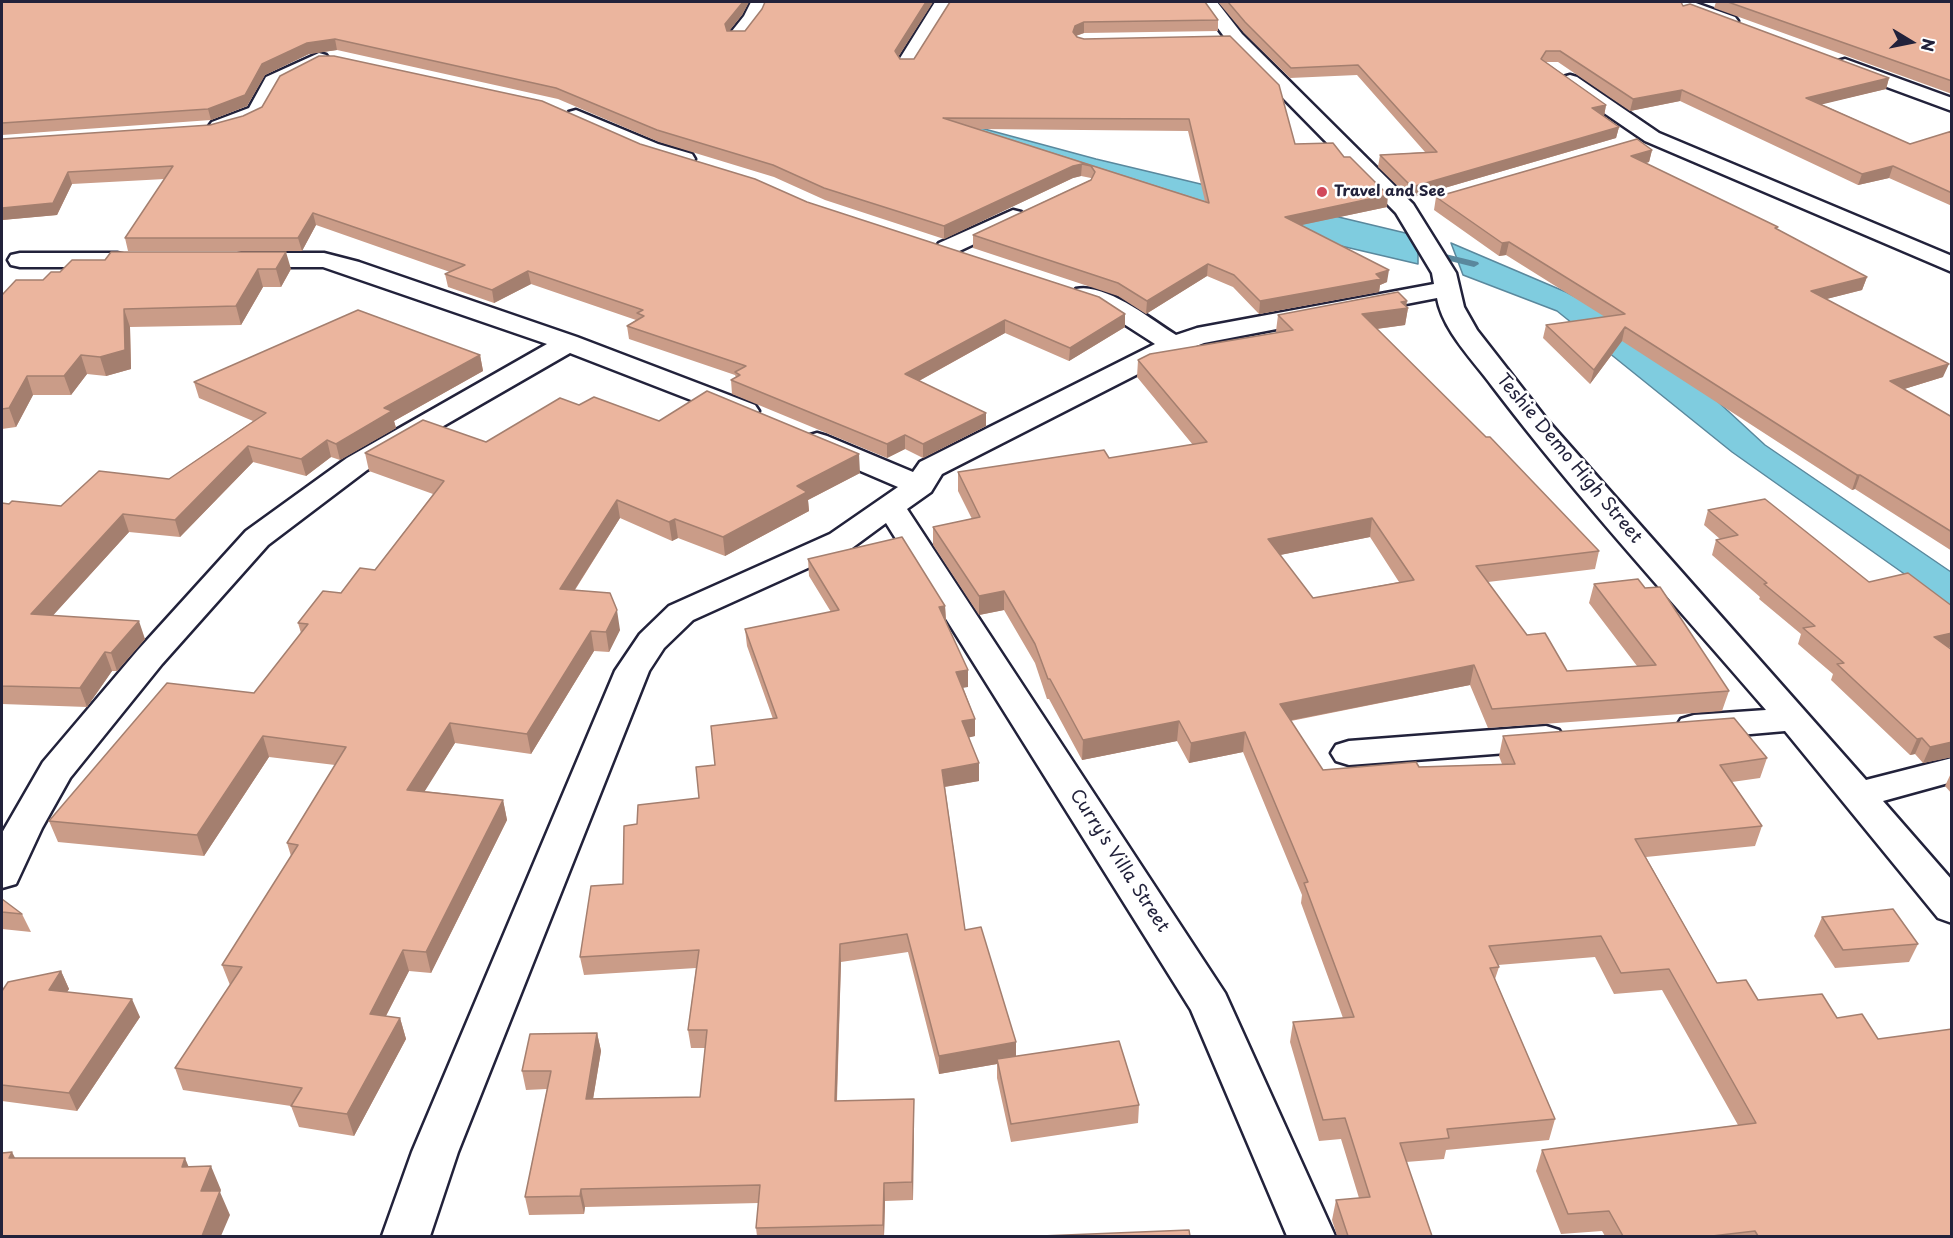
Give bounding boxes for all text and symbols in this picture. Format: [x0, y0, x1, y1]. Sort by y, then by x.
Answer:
north arrow [1881, 12, 1941, 72]
text: N [1916, 37, 1942, 53]
place label: Travel and See [1334, 183, 1445, 201]
marker: Travel and See [1315, 185, 1329, 199]
street label: Teshie Demo High Street [1492, 370, 1646, 548]
street label: Curry's Villa Street [1065, 785, 1173, 937]

